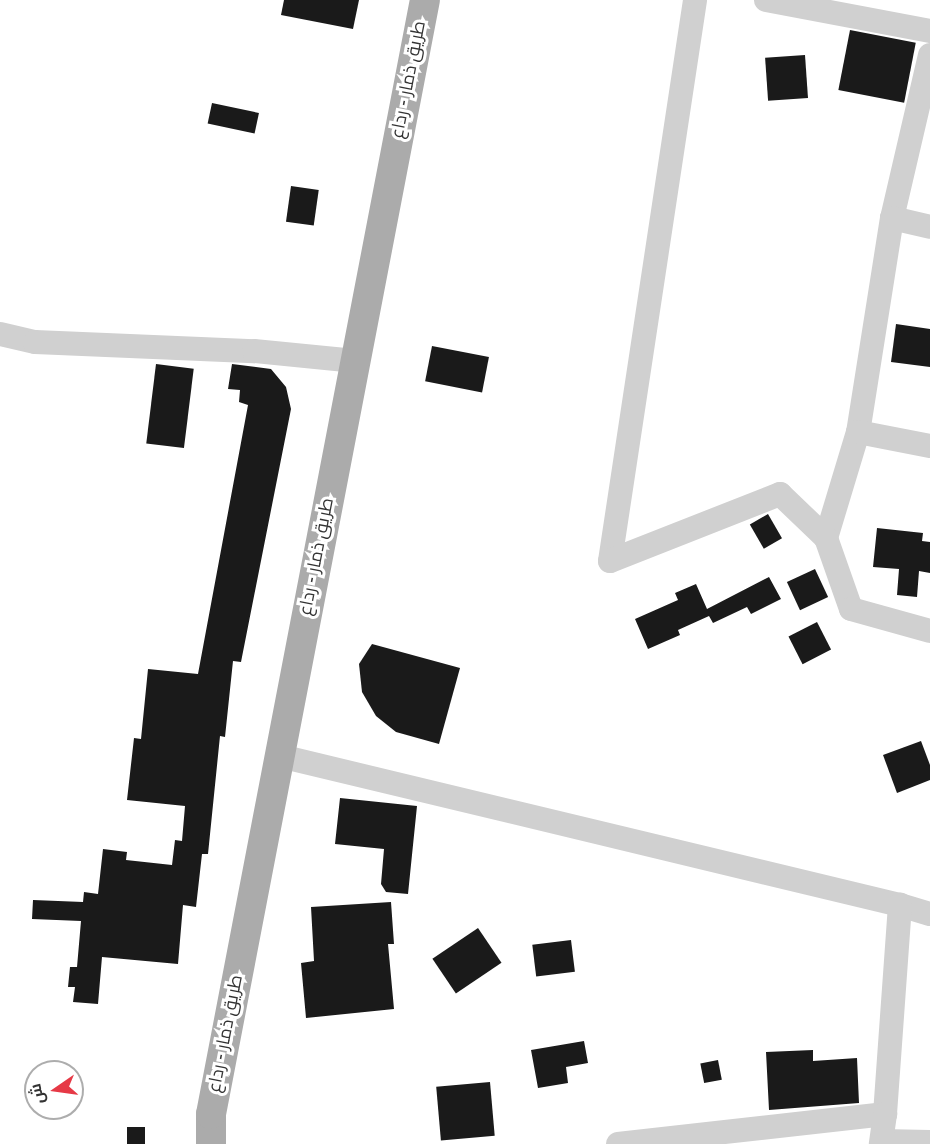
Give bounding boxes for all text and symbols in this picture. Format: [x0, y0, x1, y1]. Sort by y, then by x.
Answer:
street label: طريق ذمار - رداع [388, 19, 432, 141]
street label: طريق ذمار - رداع [296, 496, 340, 618]
street label: طريق ذمار - رداع [205, 973, 249, 1095]
north arrow [24, 1060, 84, 1120]
text: ش [26, 1081, 50, 1106]

